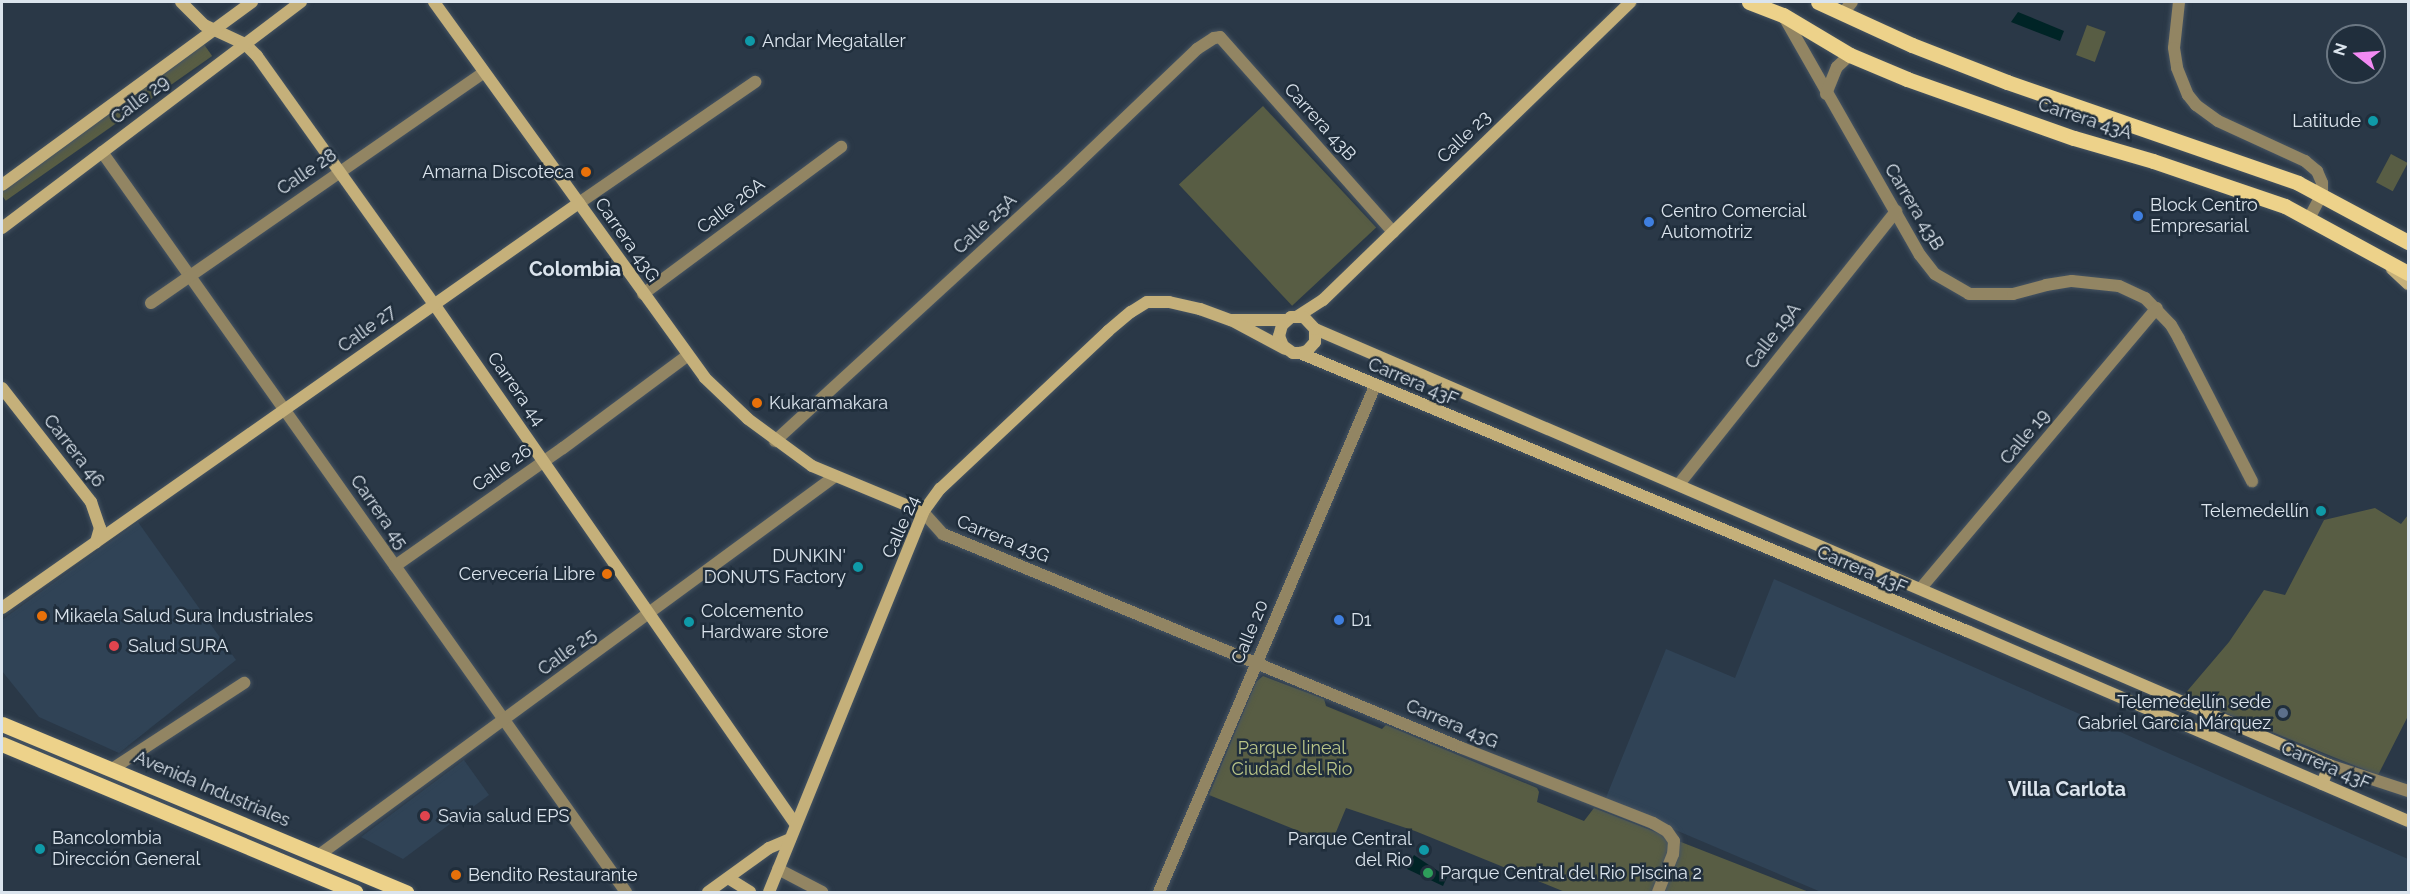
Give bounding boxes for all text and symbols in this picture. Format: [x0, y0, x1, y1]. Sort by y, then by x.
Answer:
north arrow [2326, 24, 2386, 84]
place label: Andar Megataller [762, 30, 906, 52]
marker: Andar Megataller [743, 34, 757, 48]
text: N [2329, 41, 2351, 58]
street label: Calle 29 [107, 71, 173, 129]
street label: Carrera 43B [1279, 79, 1361, 165]
street label: Carrera 43A [2035, 94, 2135, 144]
street label: Calle 23 [1433, 106, 1495, 168]
place label: Latitude [2292, 110, 2361, 132]
marker: Latitude [2366, 114, 2380, 128]
street label: Calle 28 [273, 144, 341, 200]
street label: Carrera 43B [1880, 160, 1948, 254]
place label: Amarna Discoteca [422, 161, 574, 183]
marker: Amarna Discoteca [579, 165, 593, 179]
street label: Calle 26A [693, 174, 769, 238]
street label: Calle 25A [949, 189, 1021, 259]
street label: Carrera 43G [590, 194, 664, 286]
place label: Block Centro Empresarial [2150, 195, 2258, 238]
place label: Centro Comercial Automotriz [1661, 201, 1806, 244]
marker: Block Centro Empresarial [2131, 209, 2145, 223]
marker: Centro Comercial Automotriz [1642, 215, 1656, 229]
district label: Colombia [529, 257, 621, 281]
street label: Calle 19A [1741, 299, 1805, 373]
street label: Calle 27 [334, 301, 400, 357]
street label: Carrera 44 [483, 348, 549, 430]
street label: Carrera 43F [1365, 353, 1461, 411]
place label: Kukaramakara [769, 392, 888, 414]
marker: Kukaramakara [750, 396, 764, 410]
street label: Calle 19 [1996, 405, 2054, 469]
street label: Carrera 46 [39, 410, 109, 492]
street label: Calle 26 [468, 440, 536, 496]
street label: Carrera 45 [346, 471, 412, 553]
street label: Calle 24 [878, 492, 924, 562]
place label: Telemedellín [2201, 500, 2309, 522]
marker: Telemedellín [2314, 504, 2328, 518]
street label: Carrera 43G [953, 511, 1053, 567]
street label: Carrera 43F [1814, 541, 1910, 599]
place label: DUNKIN' DONUTS Factory [704, 546, 846, 588]
marker: DUNKIN' DONUTS Factory [851, 560, 865, 574]
place label: Cervecería Libre [459, 563, 595, 585]
marker: Cervecería Libre [600, 567, 614, 581]
street label: Calle 20 [1227, 597, 1273, 667]
place label: Colcemento Hardware store [701, 601, 829, 644]
place label: Mikaela Salud Sura Industriales [54, 605, 313, 627]
marker: Mikaela Salud Sura Industriales [35, 609, 49, 623]
place label: D1 [1351, 609, 1372, 631]
marker: D1 [1332, 613, 1346, 627]
marker: Colcemento Hardware store [682, 615, 696, 629]
street label: Calle 25 [534, 624, 600, 680]
place label: Salud SURA [128, 635, 228, 657]
marker: Salud SURA [105, 637, 123, 655]
place label: Telemedellín sede Gabriel García Márquez [2077, 692, 2271, 734]
street label: Carrera 43G [1403, 695, 1501, 753]
marker: Telemedellín sede Gabriel García Márquez [2276, 706, 2290, 720]
street label: Carrera 43F [2278, 737, 2374, 795]
park label: Parque lineal Ciudad del Rio [1231, 738, 1353, 780]
street label: Avenida Industriales [131, 746, 293, 832]
district label: Villa Carlota [2008, 777, 2126, 801]
place label: Savia salud EPS [438, 805, 569, 827]
marker: Savia salud EPS [416, 807, 434, 825]
place label: Bancolombia Dirección General [52, 828, 200, 870]
place label: Parque Central del Rio [1288, 829, 1412, 872]
marker: Bancolombia Dirección General [33, 842, 47, 856]
marker: Parque Central del Rio [1417, 843, 1431, 857]
place label: Parque Central del Rio Piscina 2 [1440, 862, 1703, 884]
place label: Bendito Restaurante [468, 864, 638, 886]
marker: Parque Central del Rio Piscina 2 [1421, 866, 1435, 880]
marker: Bendito Restaurante [449, 868, 463, 882]

